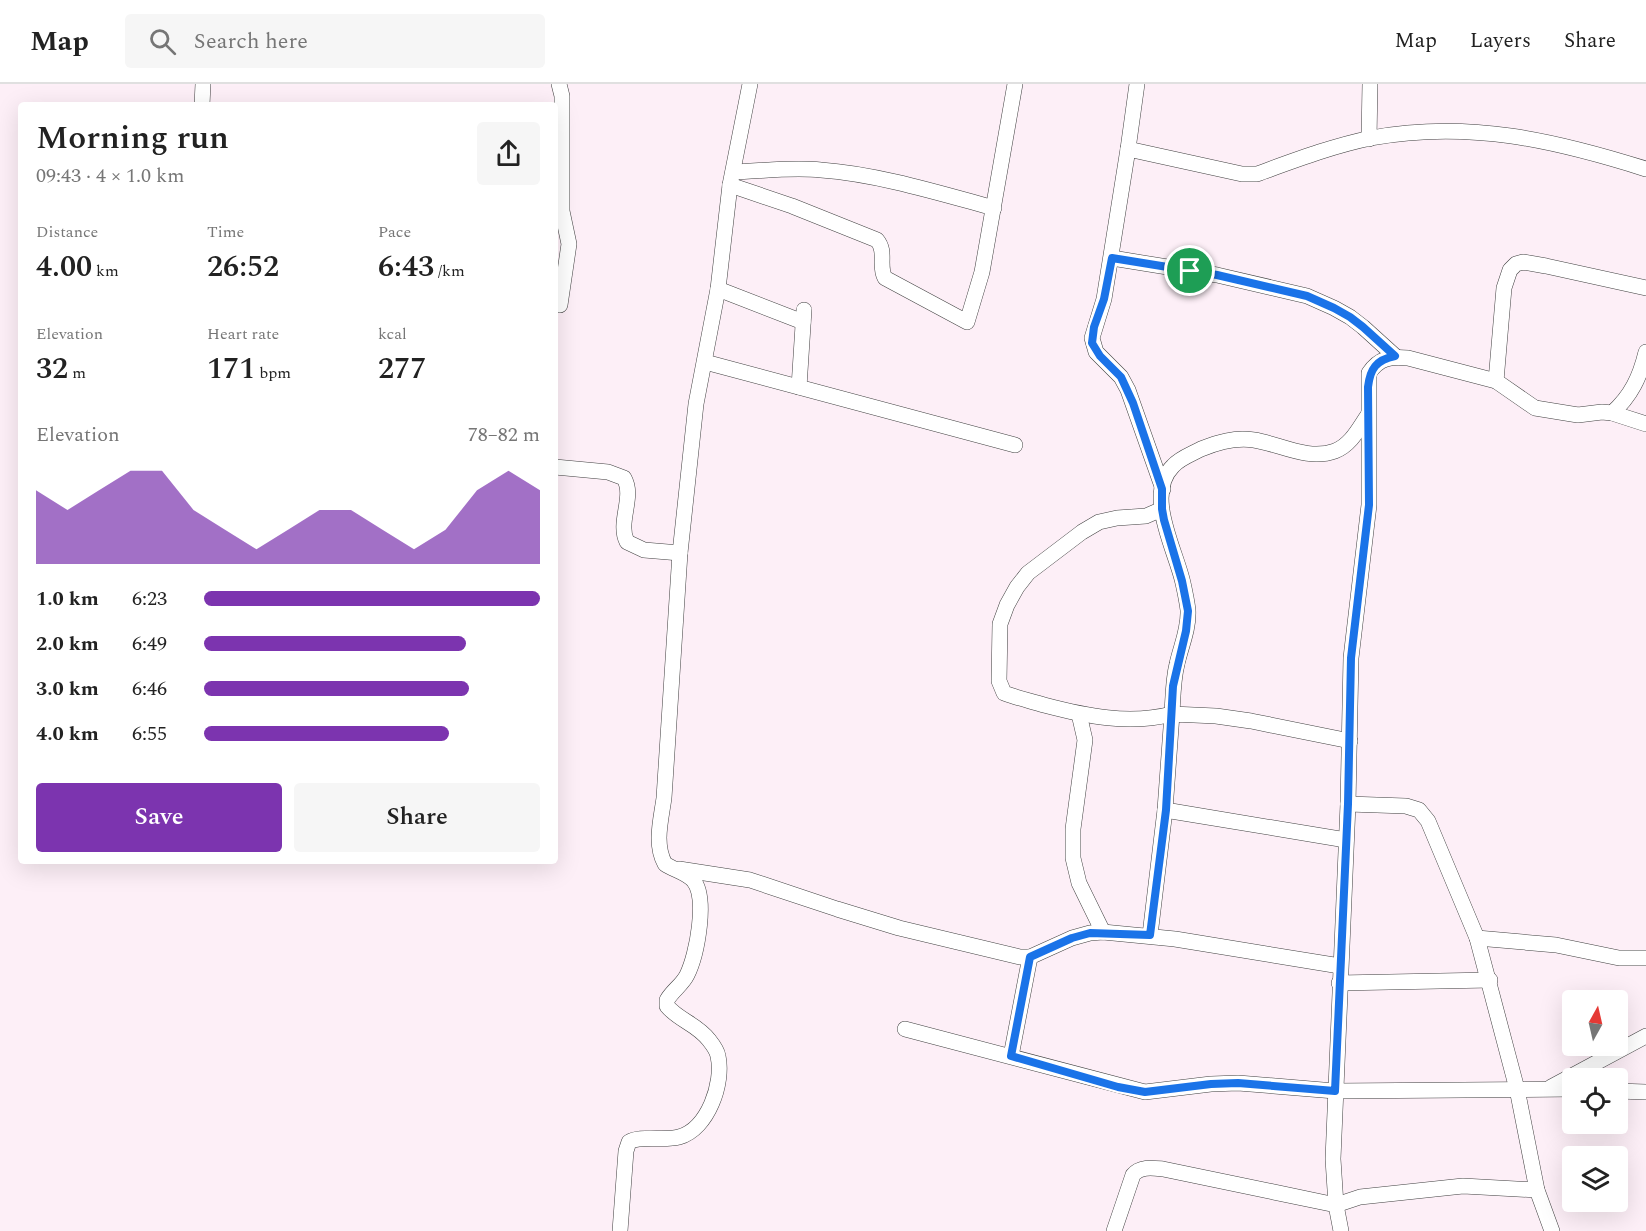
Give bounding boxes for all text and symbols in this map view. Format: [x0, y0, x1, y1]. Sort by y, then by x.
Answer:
search box [125, 14, 545, 68]
text: Map [30, 20, 89, 63]
icon: search [146, 25, 179, 58]
text: Search here [194, 25, 308, 58]
text: Map [1395, 25, 1437, 57]
text: Layers [1470, 25, 1531, 57]
text: Share [1564, 25, 1616, 57]
text: Morning run [36, 113, 229, 163]
button: share [477, 122, 540, 185]
text: 09:43 · 4 × 1.0 km [36, 161, 184, 191]
text: Distance [36, 220, 98, 244]
text: Time [207, 220, 244, 244]
text: Pace [378, 220, 411, 244]
text: 4.00 [36, 244, 92, 290]
text: 26:52 [207, 244, 279, 290]
text: 6:43 [378, 244, 434, 290]
pin [1164, 245, 1215, 296]
icon: arrive [1173, 254, 1206, 287]
text: km [92, 259, 119, 283]
text: /km [434, 259, 465, 283]
text: Elevation [36, 322, 103, 346]
text: Heart rate [207, 322, 279, 346]
text: kcal [378, 322, 407, 346]
text: 32 [36, 346, 68, 392]
text: 171 [207, 346, 255, 392]
text: 277 [378, 346, 426, 392]
text: m [68, 361, 86, 385]
text: bpm [255, 361, 291, 385]
text: Elevation [36, 420, 120, 450]
text: 78–82 m [468, 420, 540, 450]
text: 1.0 km [36, 584, 99, 614]
text: 6:23 [132, 584, 167, 614]
text: 2.0 km [36, 629, 99, 659]
text: 6:49 [132, 629, 167, 659]
text: 3.0 km [36, 674, 99, 704]
text: 6:46 [132, 674, 167, 704]
text: 4.0 km [36, 719, 99, 749]
text: 6:55 [132, 719, 167, 749]
button: Save [36, 783, 282, 852]
button: Share [294, 783, 540, 852]
north arrow [1562, 990, 1628, 1056]
map controls [1562, 990, 1628, 1212]
button: locate [1562, 1068, 1628, 1134]
button: layers [1562, 1146, 1628, 1212]

